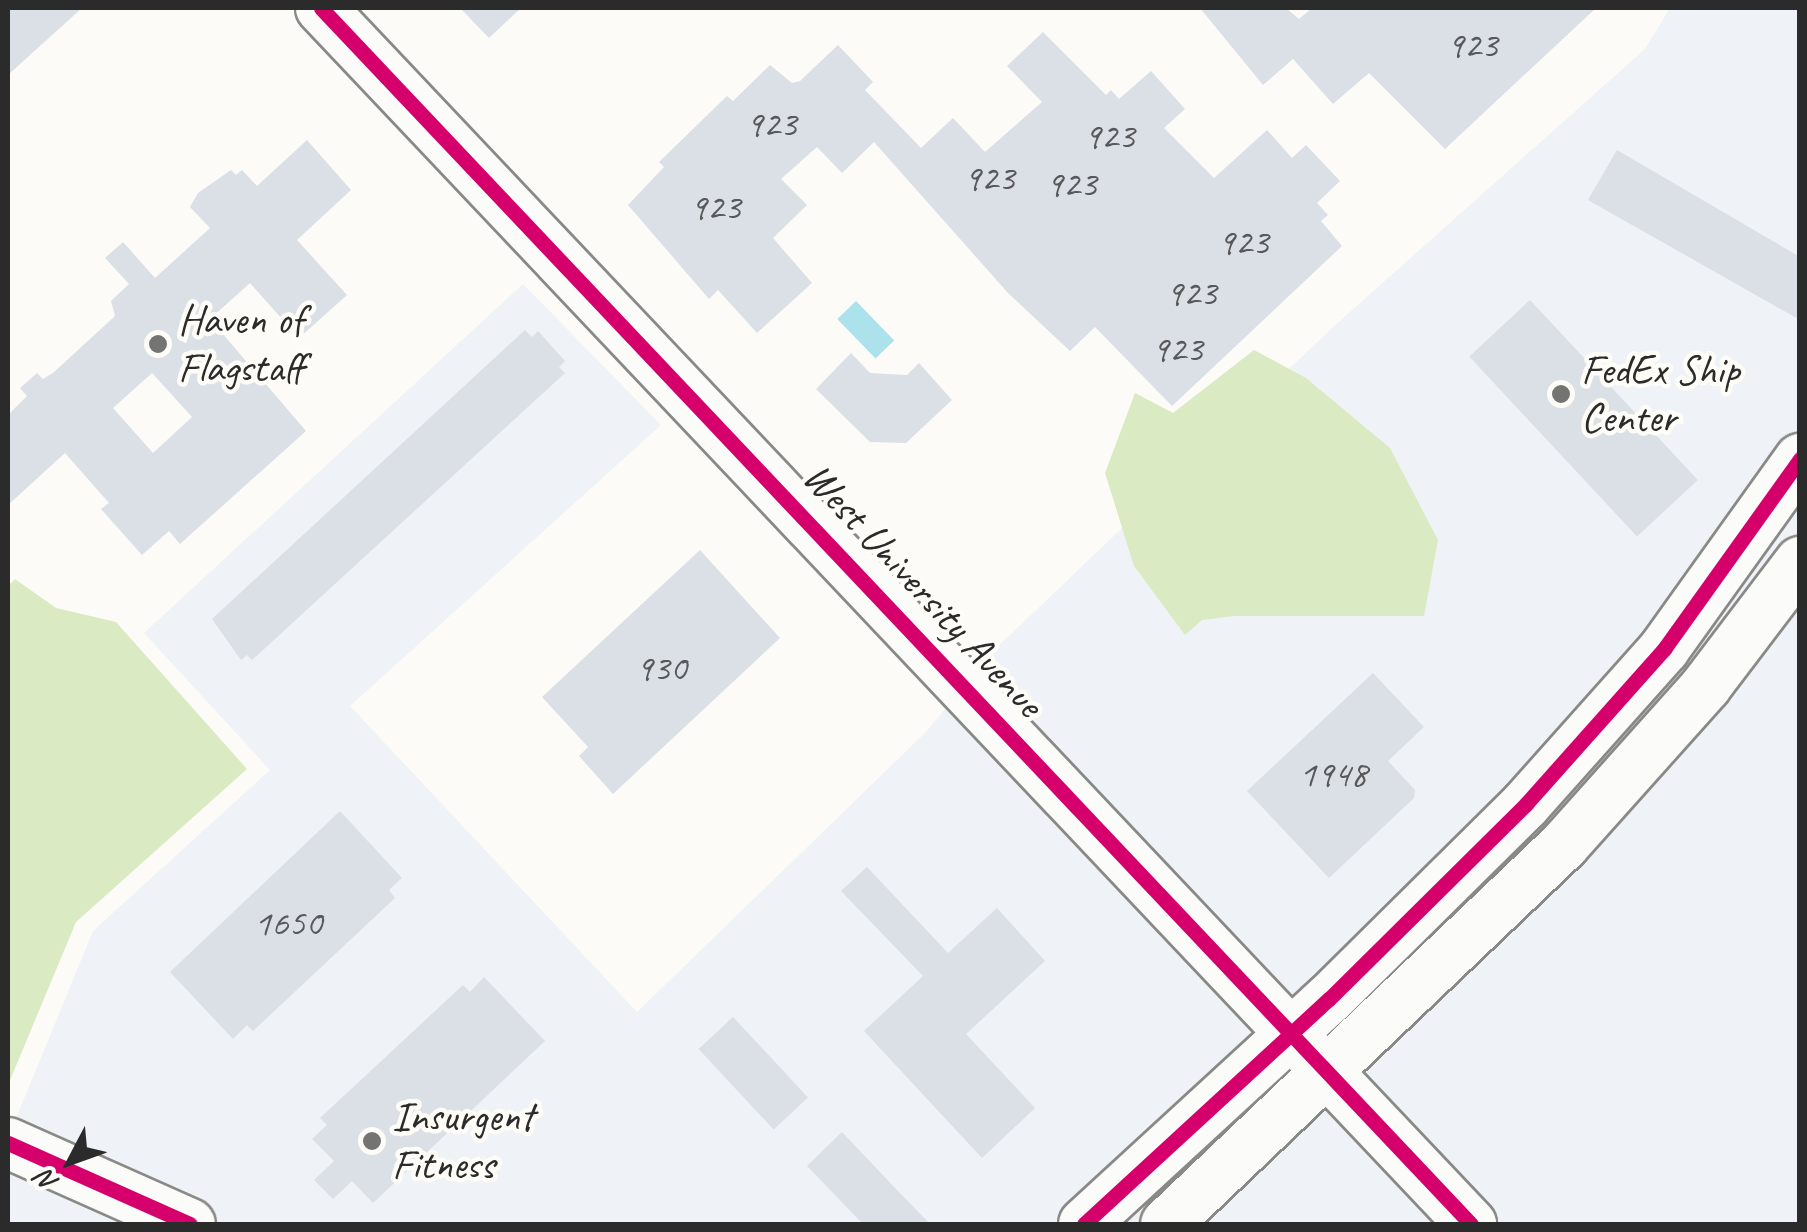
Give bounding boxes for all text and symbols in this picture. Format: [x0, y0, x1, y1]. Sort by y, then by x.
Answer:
house number: 923 [1446, 22, 1498, 68]
house number: 923 [745, 101, 797, 147]
house number: 923 [1083, 113, 1135, 159]
house number: 923 [963, 155, 1015, 201]
house number: 923 [1045, 161, 1097, 207]
house number: 923 [689, 184, 741, 230]
house number: 923 [1217, 219, 1269, 265]
house number: 923 [1165, 270, 1217, 316]
place label: Haven of Flagstaff [178, 295, 304, 394]
house number: 923 [1151, 326, 1203, 372]
marker: Haven of Flagstaff [147, 333, 169, 355]
place label: FedEx Ship Center [1581, 345, 1741, 444]
marker: FedEx Ship Center [1550, 383, 1572, 405]
street label: West University Avenue [792, 452, 1054, 728]
house number: 930 [635, 645, 687, 691]
house number: 1948 [1299, 751, 1367, 797]
house number: 1650 [254, 900, 322, 946]
place label: Insurgent Fitness [392, 1092, 534, 1190]
north arrow [20, 1112, 120, 1212]
marker: Insurgent Fitness [361, 1130, 383, 1152]
text: N [28, 1164, 66, 1200]

